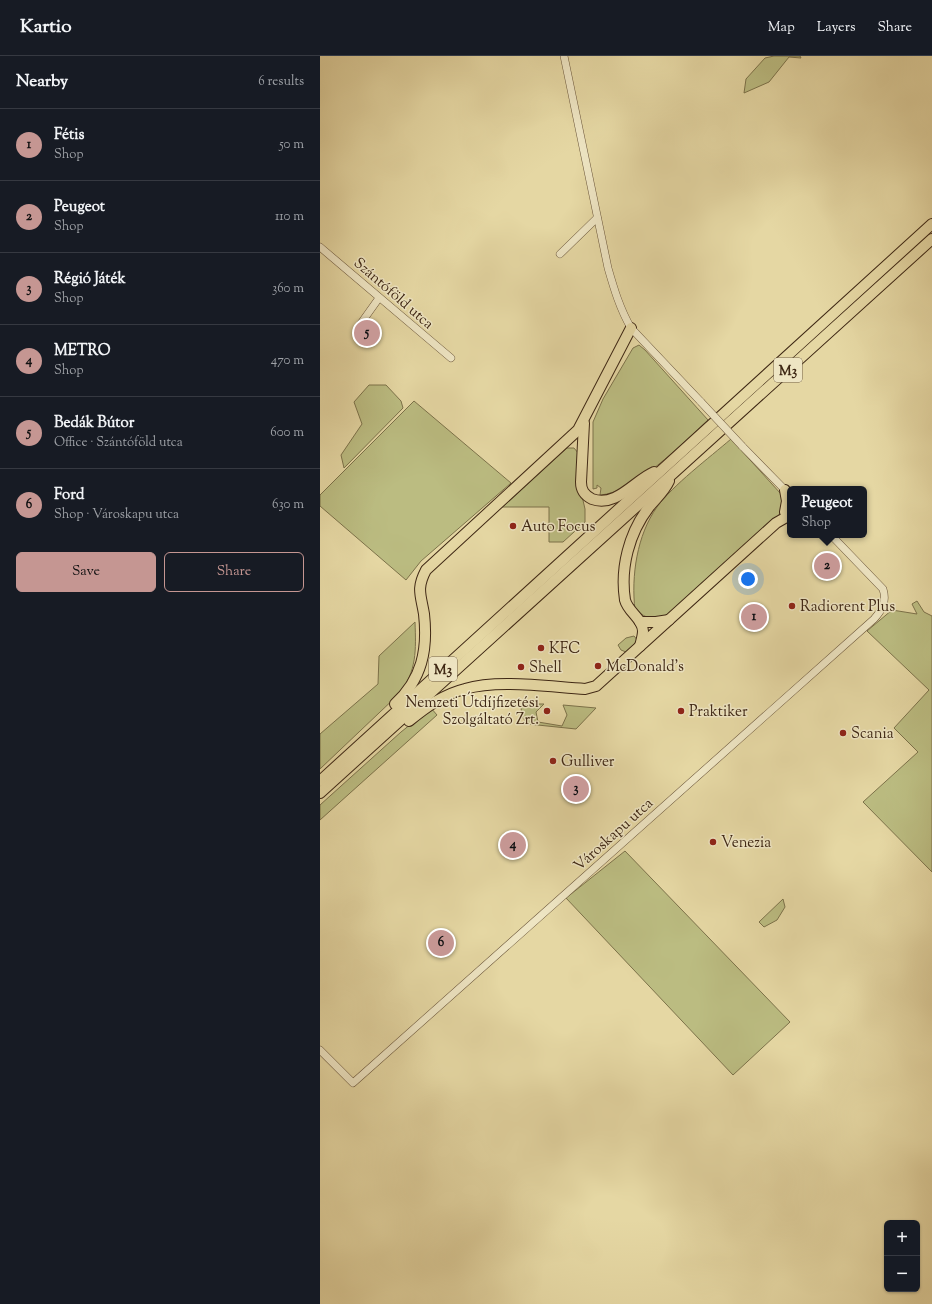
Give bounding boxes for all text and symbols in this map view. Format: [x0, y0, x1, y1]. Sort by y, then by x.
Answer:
text: Kartio [20, 14, 72, 41]
text: Map [768, 18, 795, 38]
text: Layers [817, 18, 855, 38]
text: Share [877, 18, 912, 38]
text: Nearby [16, 70, 68, 94]
text: 6 results [258, 73, 304, 91]
text: Fétis [54, 125, 84, 146]
text: 1 [27, 136, 31, 154]
text: 50 m [279, 136, 304, 154]
text: Shop [54, 146, 83, 164]
text: Peugeot [54, 197, 105, 218]
text: 2 [26, 208, 32, 226]
text: 110 m [275, 208, 304, 226]
text: Shop [54, 218, 83, 236]
street label: Szántóföld utca [348, 253, 438, 335]
text: Régió Játék [54, 269, 126, 290]
text: 3 [26, 280, 32, 298]
text: 360 m [272, 280, 304, 298]
text: Shop [54, 290, 83, 308]
pin: 5 [354, 318, 380, 348]
text: METRO [54, 341, 111, 362]
text: 4 [26, 352, 32, 370]
text: 470 m [271, 352, 304, 370]
road number: M3 [774, 358, 802, 382]
text: Shop [54, 362, 83, 380]
text: Bedák Bútor [54, 413, 134, 434]
text: 5 [27, 424, 31, 442]
text: 600 m [270, 424, 304, 442]
text: Office · Szántóföld utca [54, 434, 183, 452]
text: Ford [54, 485, 84, 506]
popup [787, 486, 867, 538]
text: Peugeot [802, 493, 852, 514]
text: 6 [26, 496, 32, 514]
text: 630 m [272, 496, 304, 514]
text: Shop · Városkapu utca [54, 506, 179, 524]
text: Shop [802, 514, 831, 532]
place label: Auto Focus [521, 517, 596, 538]
marker: Auto Focus [508, 521, 518, 531]
pin: 2 [814, 551, 840, 581]
button: Save [16, 552, 156, 592]
button: Share [164, 552, 304, 592]
your location [738, 569, 758, 589]
place label: Radiorent Plus [800, 597, 895, 618]
marker: Radiorent Plus [787, 601, 797, 611]
pin: 1 [741, 602, 767, 632]
place label: KFC [549, 639, 580, 660]
marker: KFC [536, 643, 546, 653]
road number: M3 [429, 657, 457, 681]
place label: McDonald's [606, 657, 684, 678]
place label: Shell [529, 658, 562, 679]
marker: McDonald's [593, 661, 603, 671]
marker: Shell [516, 662, 526, 672]
place label: Nemzeti Útdíjfizetési Szolgáltató Zrt. [405, 691, 539, 731]
place label: Praktiker [689, 702, 748, 723]
marker: Nemzeti Útdíjfizetési Szolgáltató Zrt. [542, 706, 552, 716]
marker: Praktiker [676, 706, 686, 716]
place label: Scania [851, 724, 894, 745]
marker: Scania [838, 728, 848, 738]
place label: Gulliver [561, 752, 615, 773]
marker: Gulliver [548, 756, 558, 766]
pin: 3 [563, 774, 589, 804]
street label: Városkapu utca [570, 794, 658, 876]
pin: 4 [500, 830, 526, 860]
place label: Venezia [721, 833, 771, 854]
marker: Venezia [708, 837, 718, 847]
pin: 6 [428, 928, 454, 958]
map controls [884, 1220, 920, 1292]
button: + [884, 1220, 920, 1256]
button: − [884, 1256, 920, 1292]

